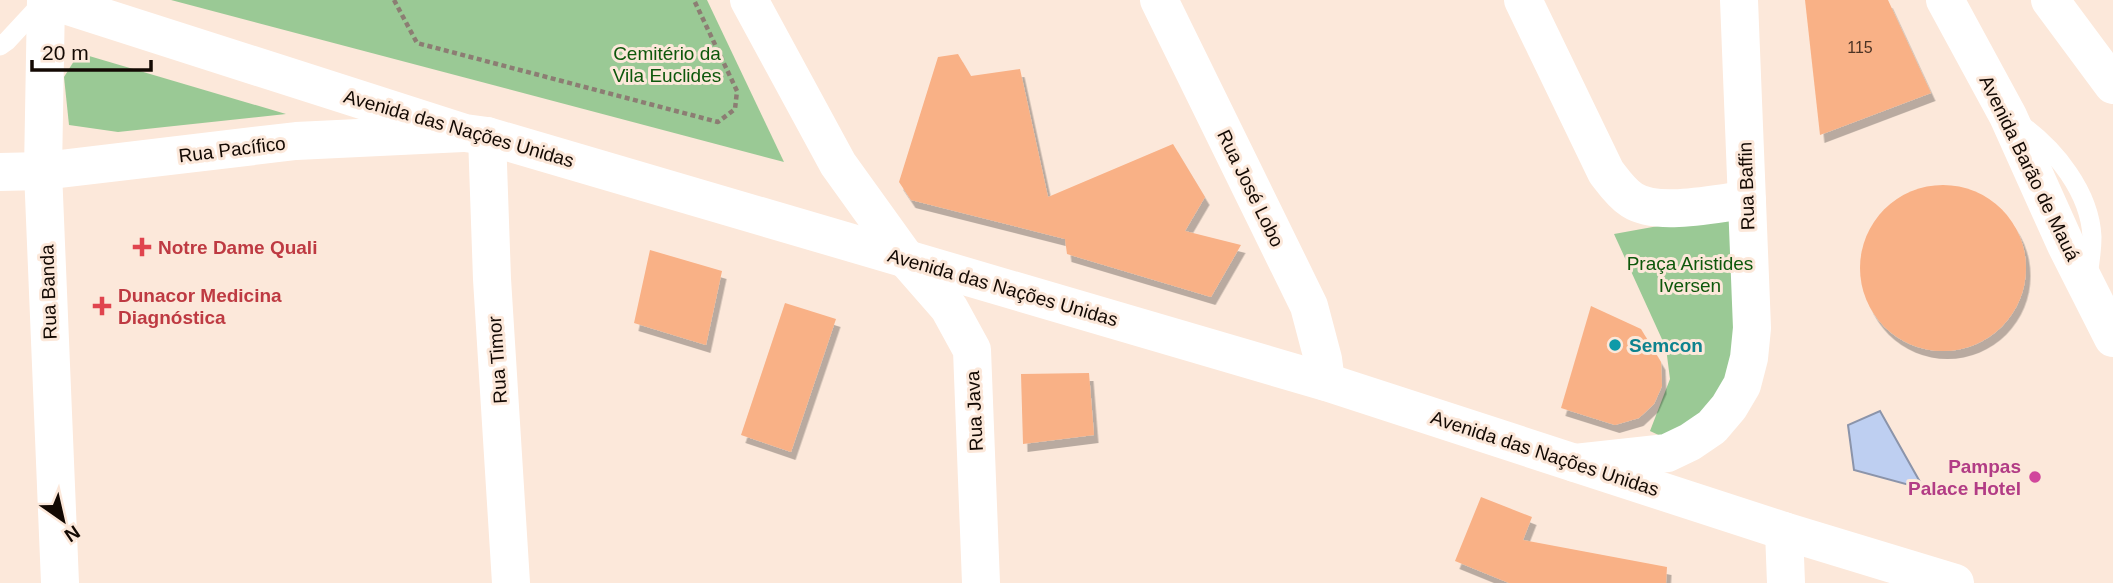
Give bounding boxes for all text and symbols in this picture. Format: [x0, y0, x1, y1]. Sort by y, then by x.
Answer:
scale bar [32, 28, 150, 72]
house number: 115 [1847, 39, 1873, 56]
text: 20 m [42, 41, 89, 64]
park label: Cemitério da Vila Euclides [613, 43, 721, 86]
street label: Avenida Barão de Mauá [1976, 72, 2084, 265]
street label: Avenida das Nações Unidas [341, 86, 576, 171]
street label: Rua José Lobo [1213, 126, 1288, 250]
street label: Rua Pacífico [177, 133, 287, 166]
street label: Rua Baffin [1734, 141, 1759, 231]
marker: Notre Dame Quali [132, 237, 152, 257]
place label: Notre Dame Quali [158, 237, 317, 258]
street label: Rua Banda [36, 244, 61, 340]
street label: Avenida das Nações Unidas [885, 245, 1120, 330]
park label: Praça Aristides Iversen [1627, 253, 1753, 296]
place label: Dunacor Medicina Diagnóstica [118, 285, 282, 328]
marker: Dunacor Medicina Diagnóstica [92, 296, 112, 316]
street label: Rua Timor [484, 315, 511, 404]
place label: Semcon [1629, 335, 1703, 356]
marker: Semcon [1607, 337, 1623, 353]
street label: Rua Java [962, 370, 987, 452]
street label: Avenida das Nações Unidas [1428, 407, 1661, 500]
place label: Pampas Palace Hotel [1908, 456, 2021, 499]
marker: Pampas Palace Hotel [2027, 469, 2043, 485]
north arrow [28, 485, 98, 555]
text: N [61, 521, 84, 546]

